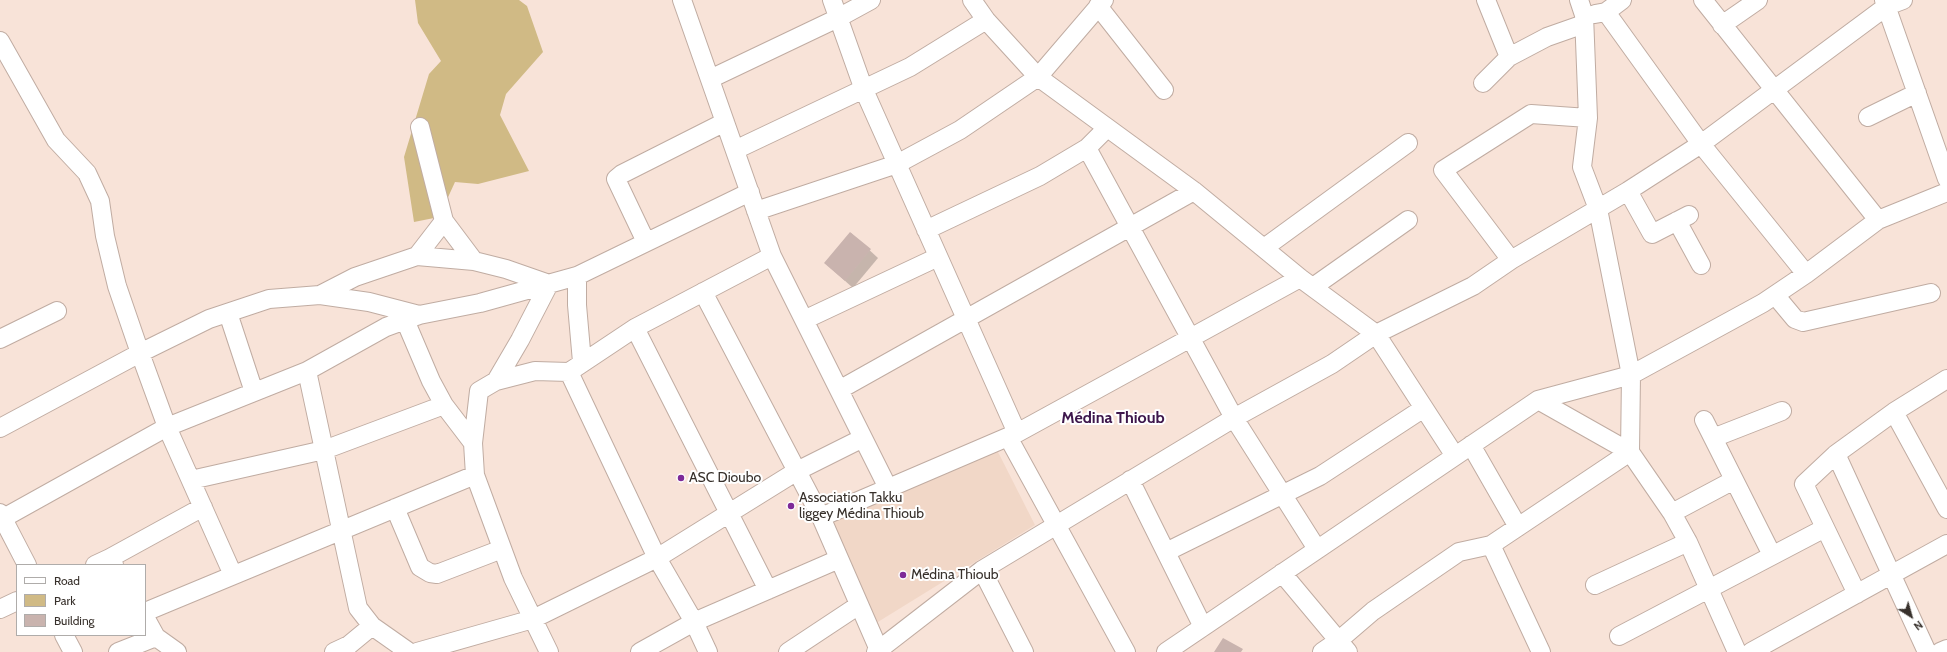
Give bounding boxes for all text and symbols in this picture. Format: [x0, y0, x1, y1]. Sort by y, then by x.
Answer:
district label: Médina Thioub [1061, 408, 1165, 428]
place label: ASC Dioubo [689, 470, 761, 486]
marker: ASC Dioubo [676, 473, 686, 483]
place label: Association Takku liggey Médina Thioub [799, 490, 924, 522]
marker: Association Takku liggey Médina Thioub [786, 501, 796, 511]
legend [16, 564, 146, 636]
place label: Médina Thioub [911, 567, 999, 583]
marker: Médina Thioub [898, 570, 908, 580]
text: Road [54, 573, 80, 588]
text: Park [54, 593, 76, 608]
north arrow [1891, 596, 1931, 636]
text: Building [54, 613, 95, 628]
text: N [1911, 618, 1926, 634]

